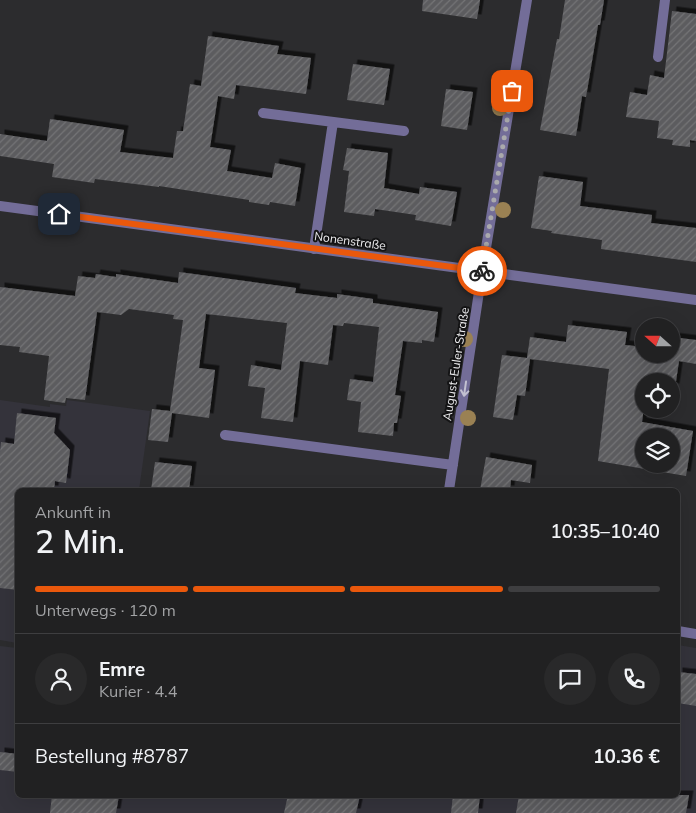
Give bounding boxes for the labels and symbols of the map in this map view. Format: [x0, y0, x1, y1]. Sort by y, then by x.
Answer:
pin [491, 70, 533, 112]
pin [38, 193, 80, 235]
street label: Nonenstraße [313, 228, 387, 253]
courier [457, 246, 507, 296]
street label: August-Euler-Straße [439, 306, 472, 422]
north arrow [635, 318, 680, 362]
one-way arrow [459, 381, 469, 397]

